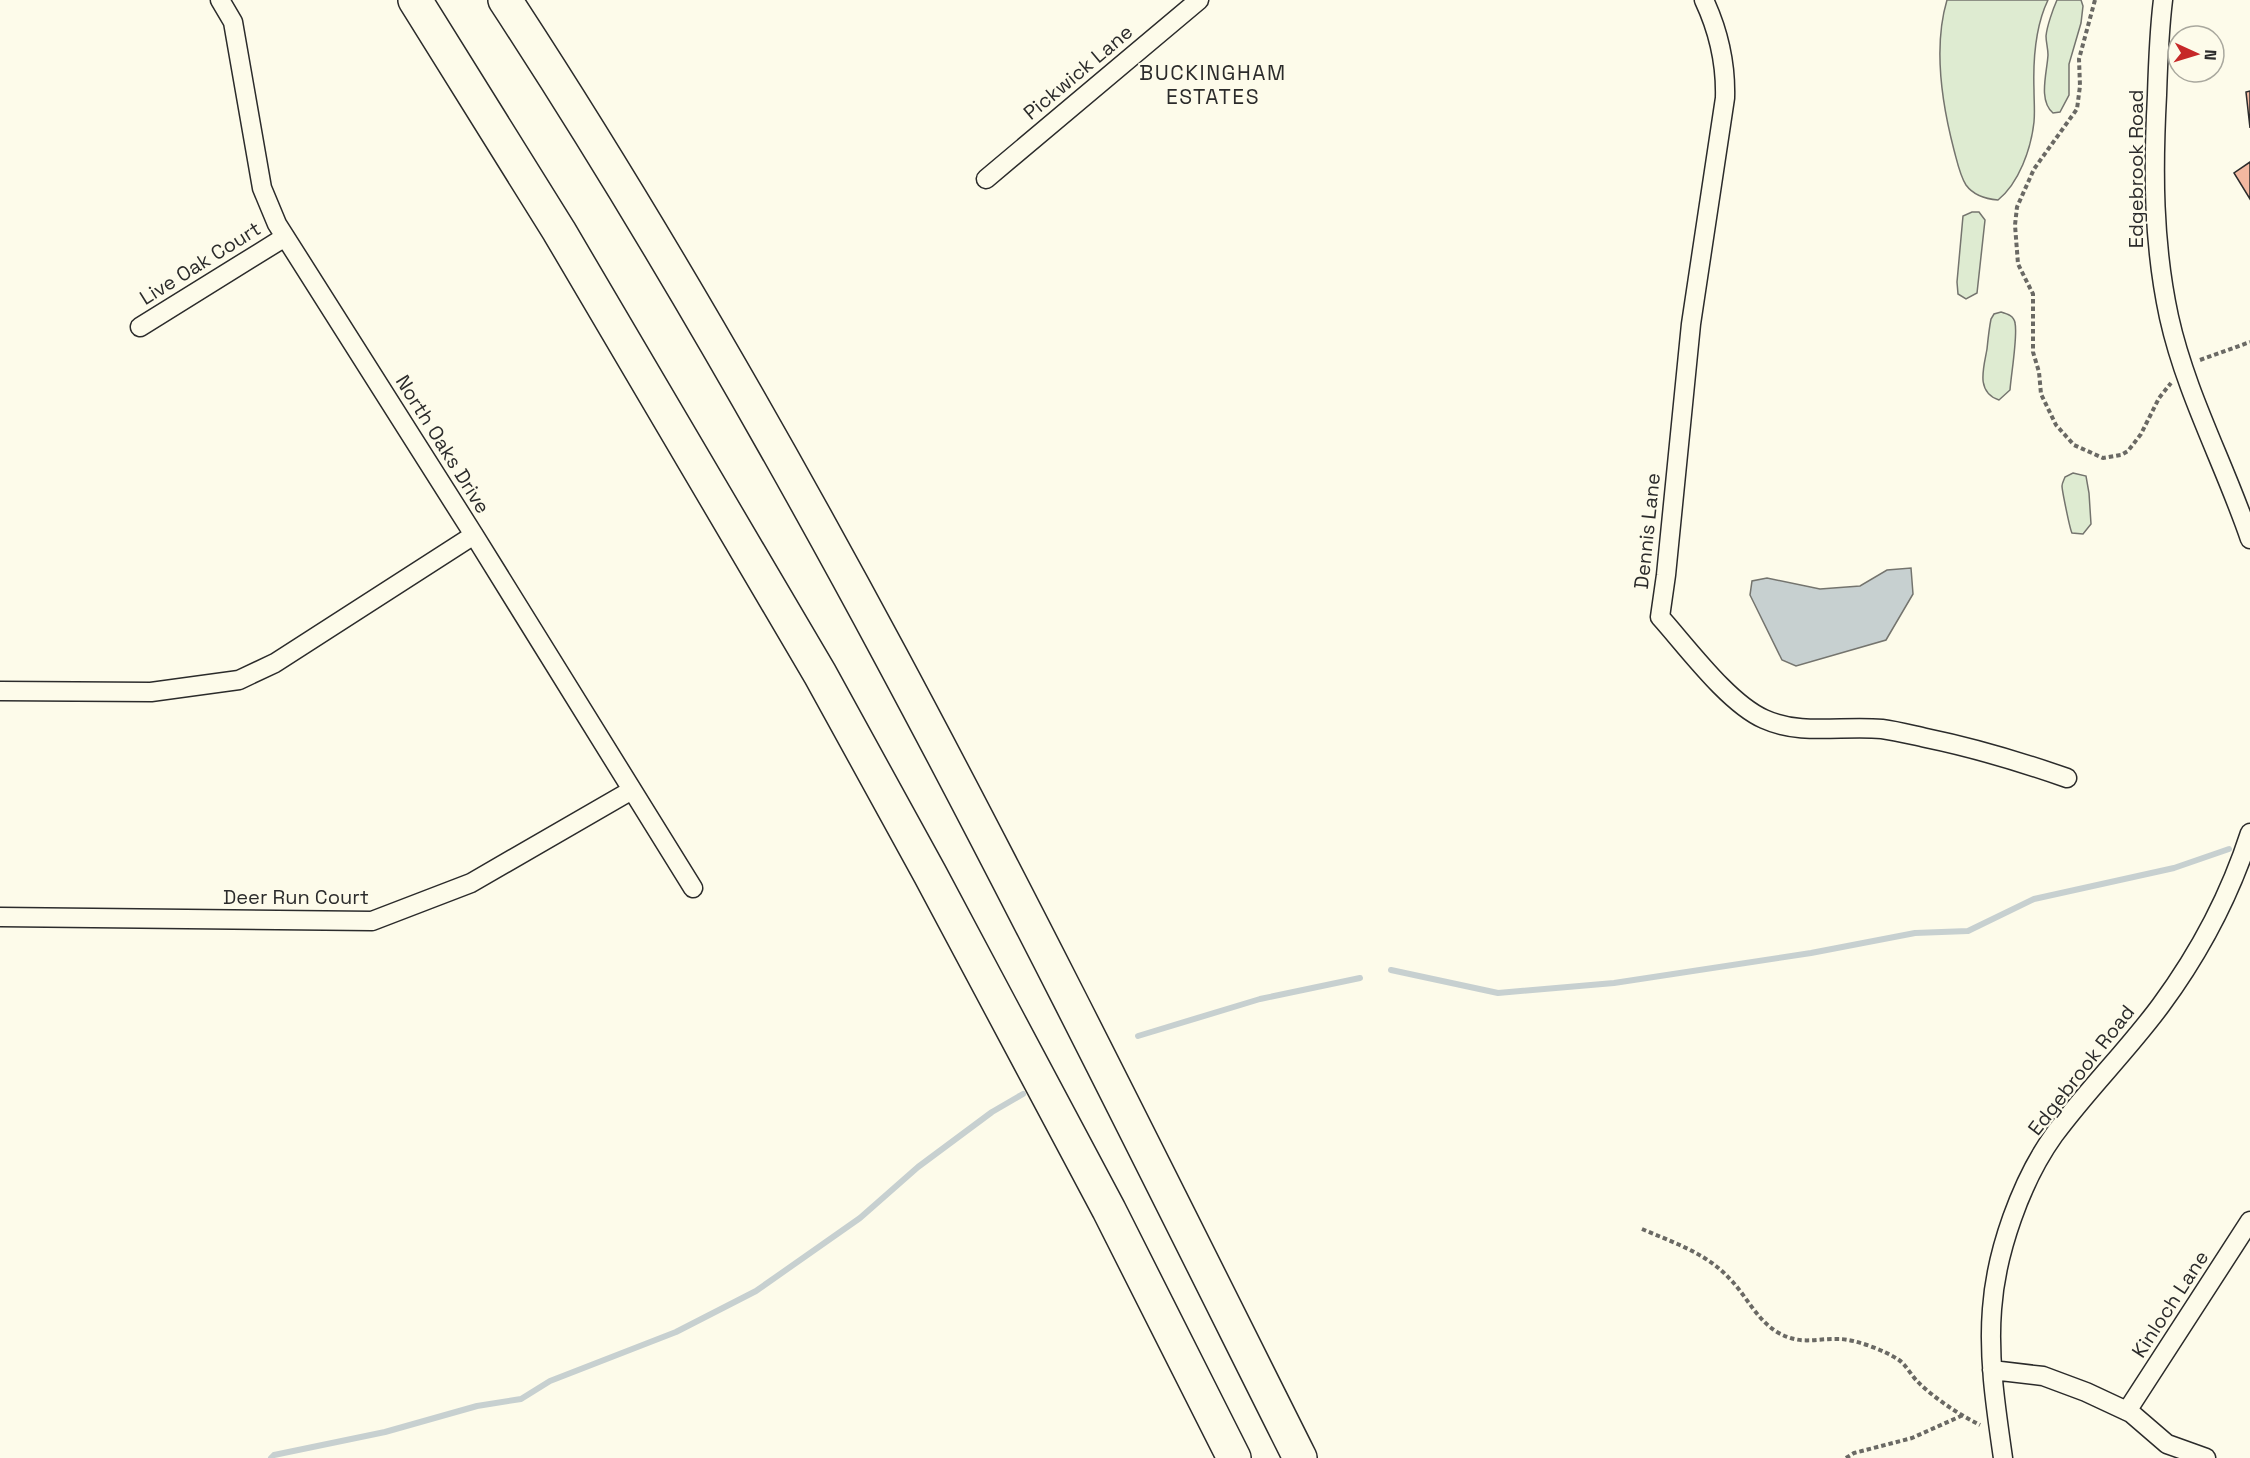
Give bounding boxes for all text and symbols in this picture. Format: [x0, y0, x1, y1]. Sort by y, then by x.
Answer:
street label: Pickwick Lane [1018, 19, 1138, 125]
north arrow [2166, 24, 2226, 84]
text: N [2200, 49, 2221, 61]
district label: BUCKINGHAM ESTATES [1139, 59, 1287, 110]
street label: Edgebrook Road [2123, 90, 2149, 248]
street label: Live Oak Court [135, 215, 265, 311]
street label: North Oaks Drive [390, 370, 496, 518]
street label: Dennis Lane [1628, 472, 1666, 590]
street label: Deer Run Court [223, 884, 369, 910]
street label: Edgebrook Road [2022, 1000, 2140, 1140]
street label: Kinloch Lane [2126, 1246, 2214, 1362]

